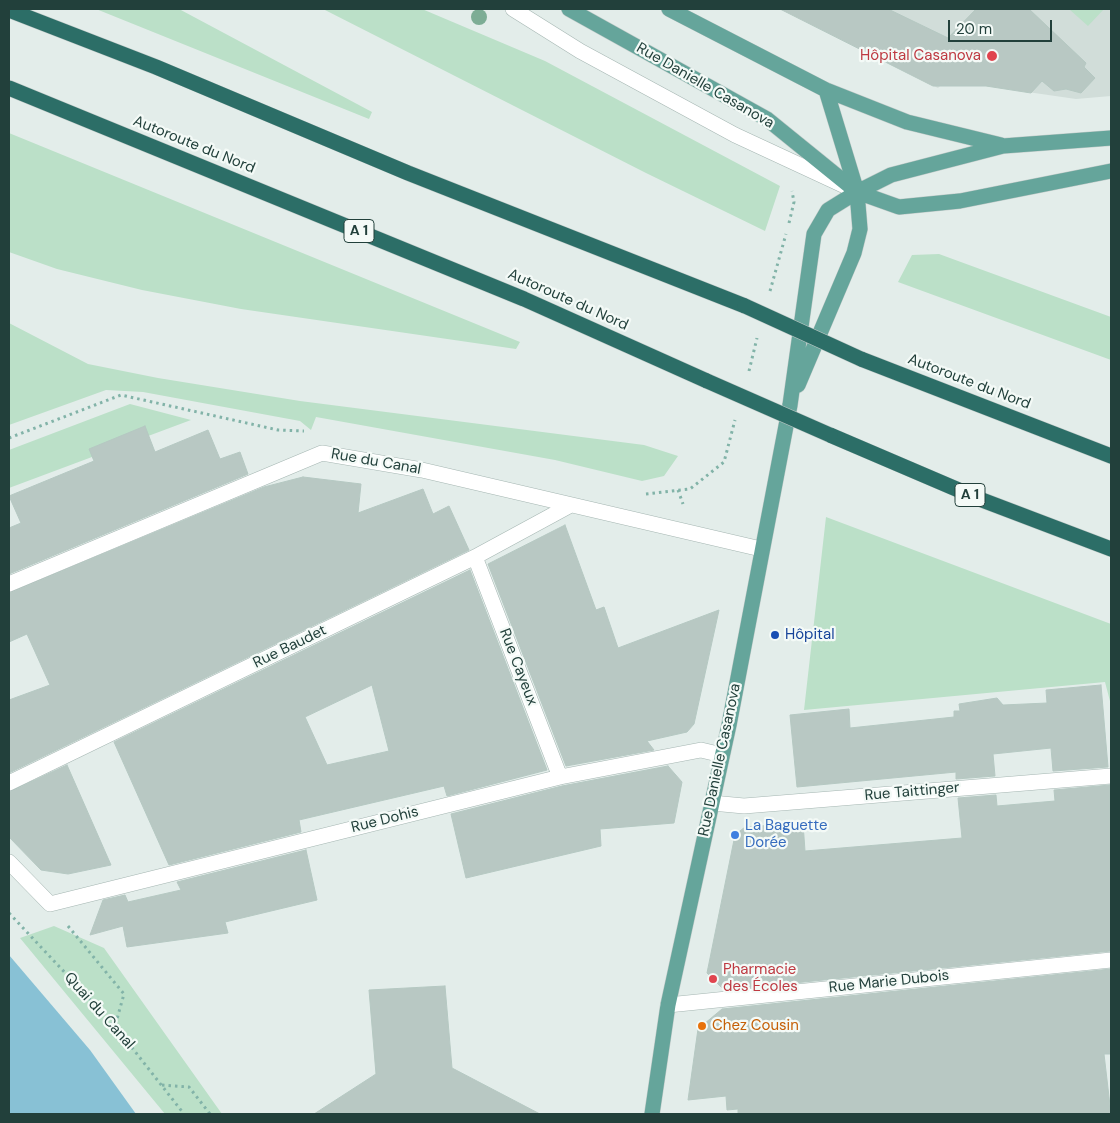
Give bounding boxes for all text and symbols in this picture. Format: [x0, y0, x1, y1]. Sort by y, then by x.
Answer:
scale bar [950, 10, 1054, 42]
text: 20 m [956, 19, 992, 39]
street label: Rue Danielle Casanova [633, 39, 777, 133]
place label: Hôpital Casanova [860, 47, 981, 65]
marker: Hôpital Casanova [985, 49, 999, 63]
street label: Autoroute du Nord [130, 112, 258, 178]
road number: A 1 [344, 220, 374, 242]
street label: Autoroute du Nord [505, 265, 631, 335]
street label: Autoroute du Nord [905, 350, 1033, 414]
street label: Rue du Canal [330, 445, 422, 479]
road number: A 1 [955, 484, 985, 506]
street label: Rue Baudet [250, 622, 330, 672]
street label: Rue Cayeux [495, 626, 541, 708]
place label: Hôpital [785, 626, 834, 644]
marker: Hôpital [769, 629, 781, 641]
street label: Rue Danielle Casanova [695, 682, 745, 838]
street label: Rue Taittinger [864, 779, 960, 805]
street label: Rue Dohis [349, 803, 421, 837]
place label: La Baguette Dorée [745, 817, 828, 852]
marker: La Baguette Dorée [729, 829, 741, 841]
place label: Pharmacie des Écoles [723, 961, 798, 996]
street label: Rue Marie Dubois [828, 967, 950, 997]
street label: Quai du Canal [60, 969, 138, 1053]
marker: Pharmacie des Écoles [707, 973, 719, 985]
place label: Chez Cousin [712, 1017, 799, 1035]
marker: Chez Cousin [696, 1020, 708, 1032]

